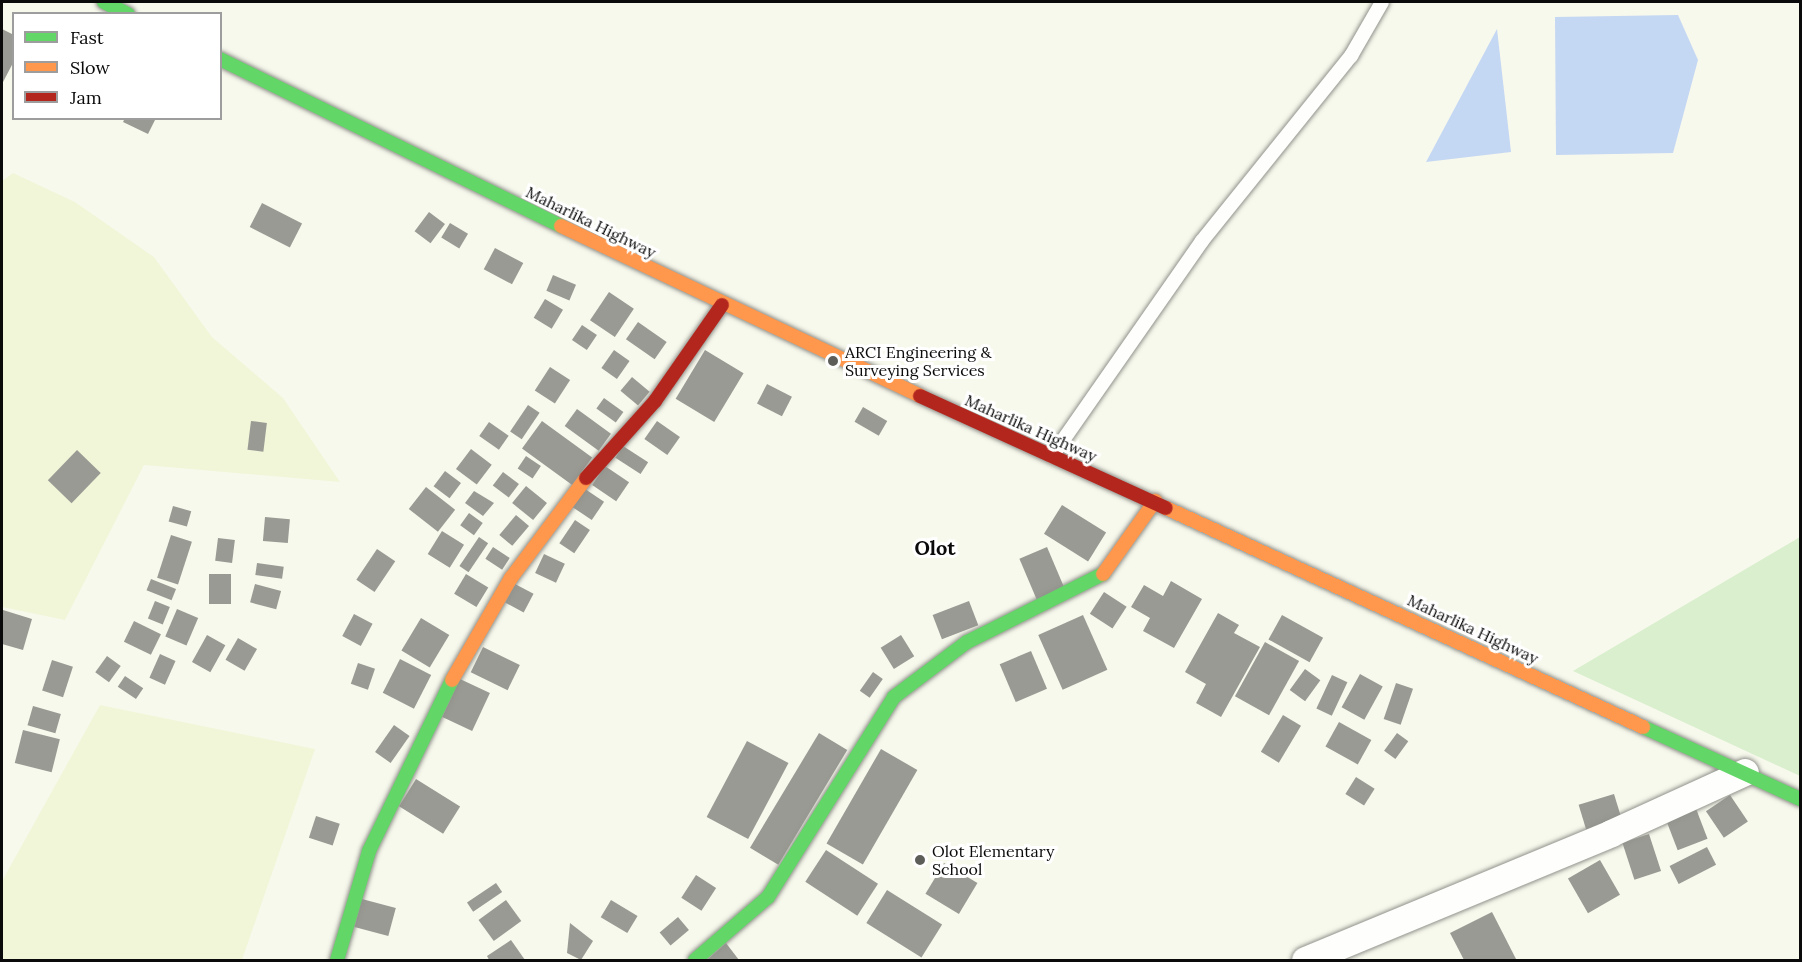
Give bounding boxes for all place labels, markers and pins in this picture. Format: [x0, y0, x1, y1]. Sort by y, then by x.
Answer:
place label: ARCI Engineering & Surveying Services [845, 342, 991, 380]
marker: ARCI Engineering & Surveying Services [826, 354, 840, 368]
place label: Olot Elementary School [932, 841, 1054, 879]
marker: Olot Elementary School [913, 853, 927, 867]

